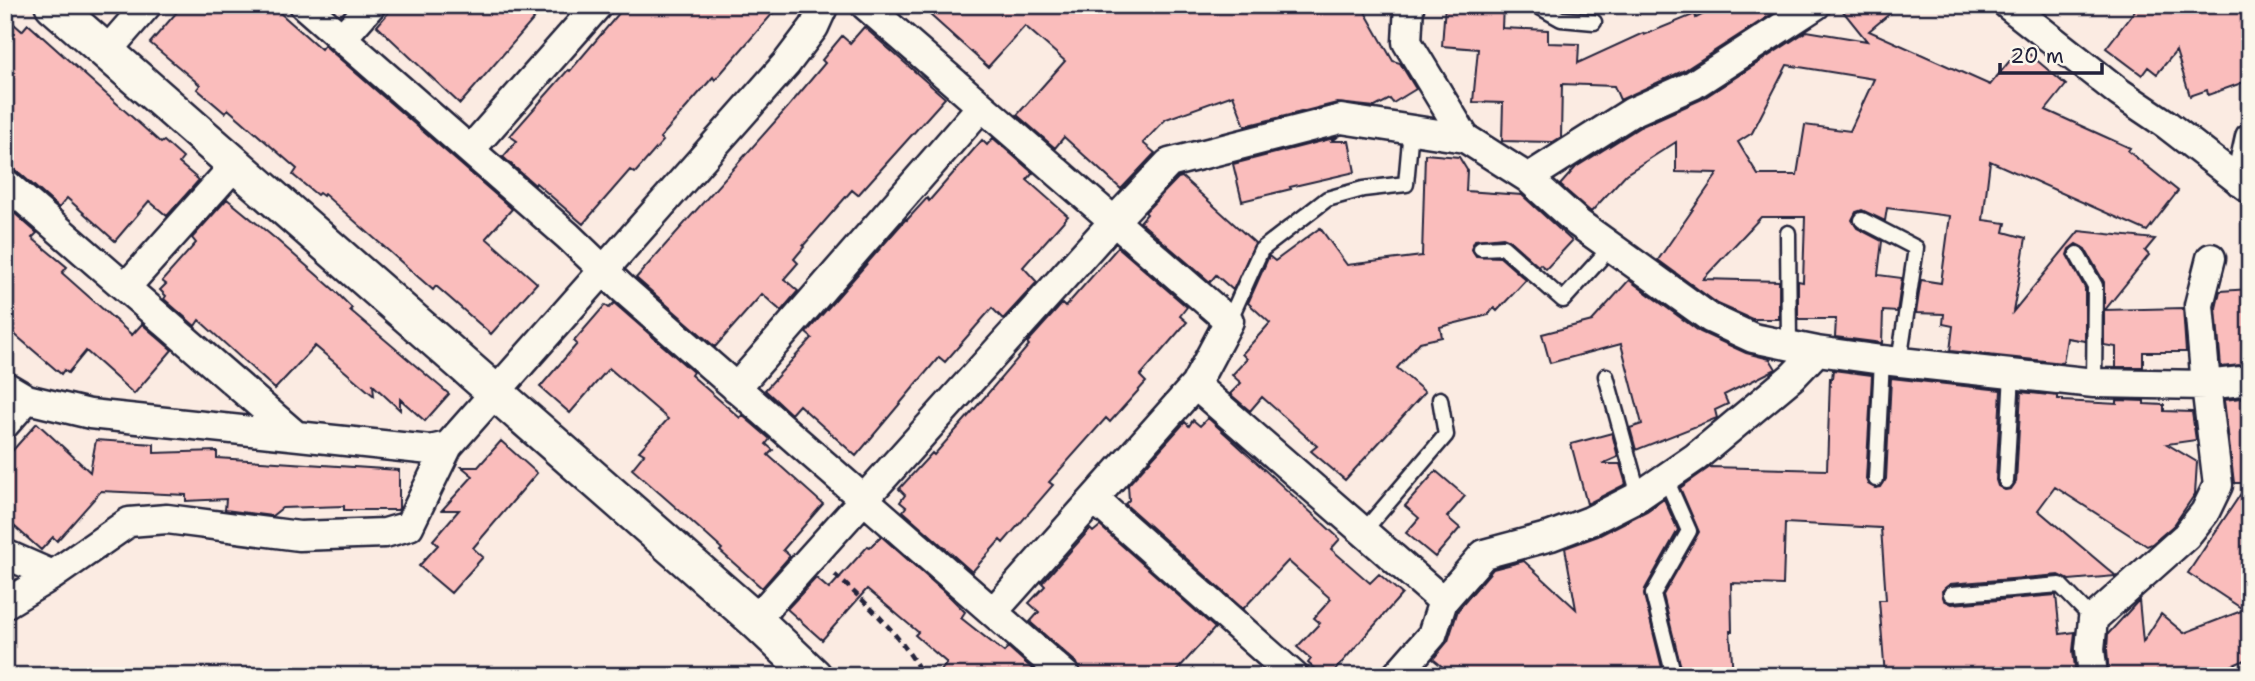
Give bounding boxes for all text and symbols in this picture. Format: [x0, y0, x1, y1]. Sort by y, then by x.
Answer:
scale bar [2000, 32, 2101, 76]
text: 20 m [2010, 42, 2064, 70]

